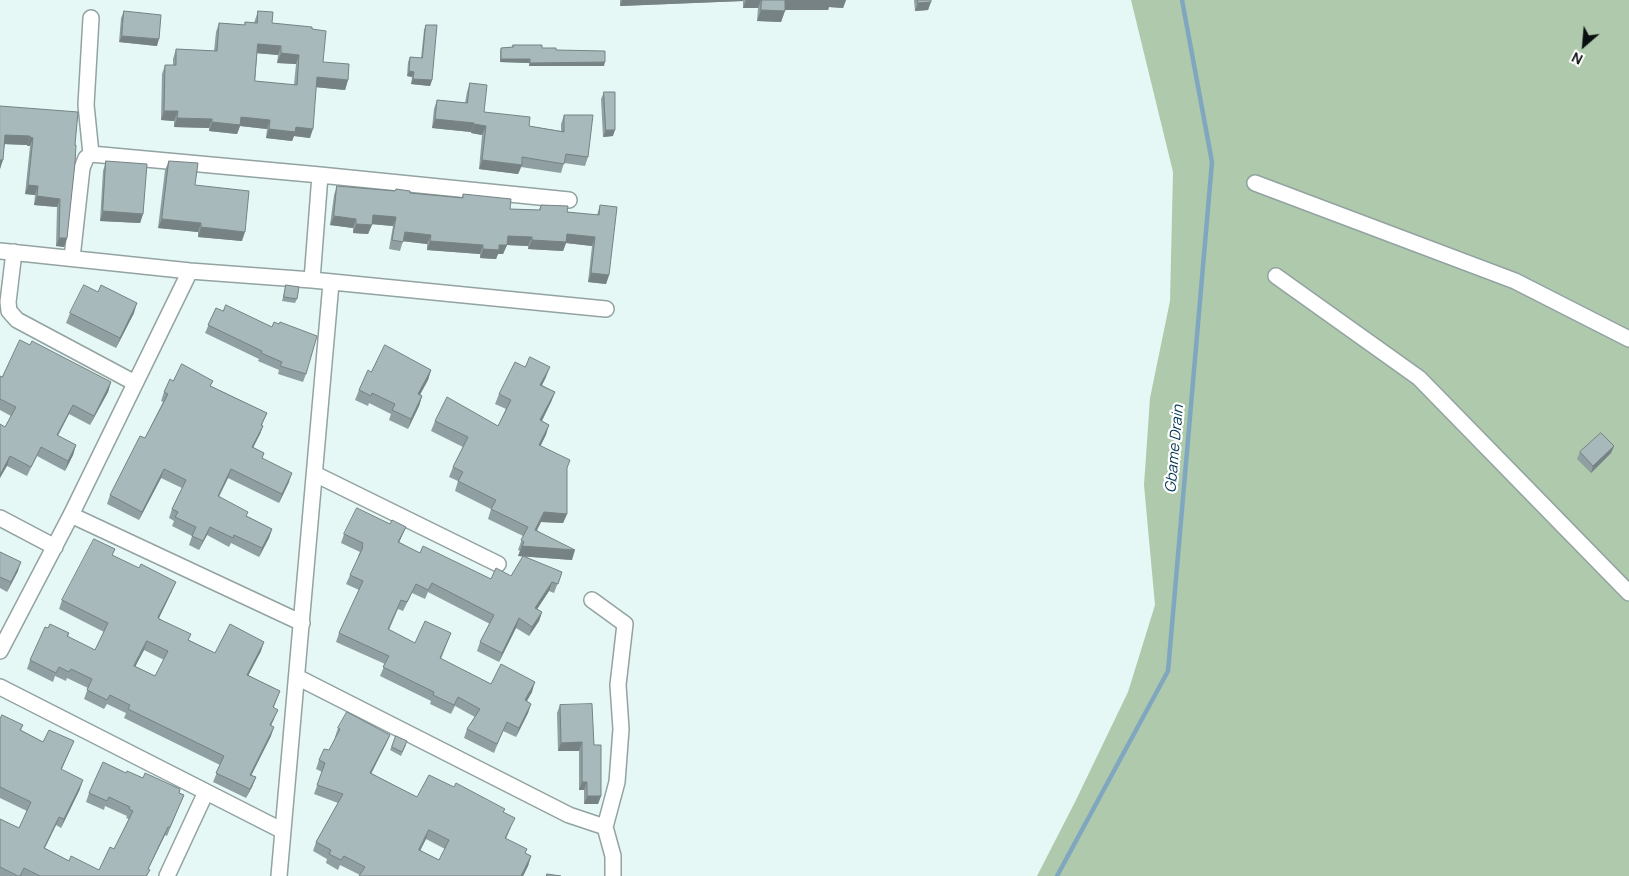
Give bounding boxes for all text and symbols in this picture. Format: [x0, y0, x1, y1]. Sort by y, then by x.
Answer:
north arrow [1559, 20, 1609, 70]
text: N [1568, 48, 1586, 70]
water label: Gbame Drain [1162, 404, 1188, 494]

